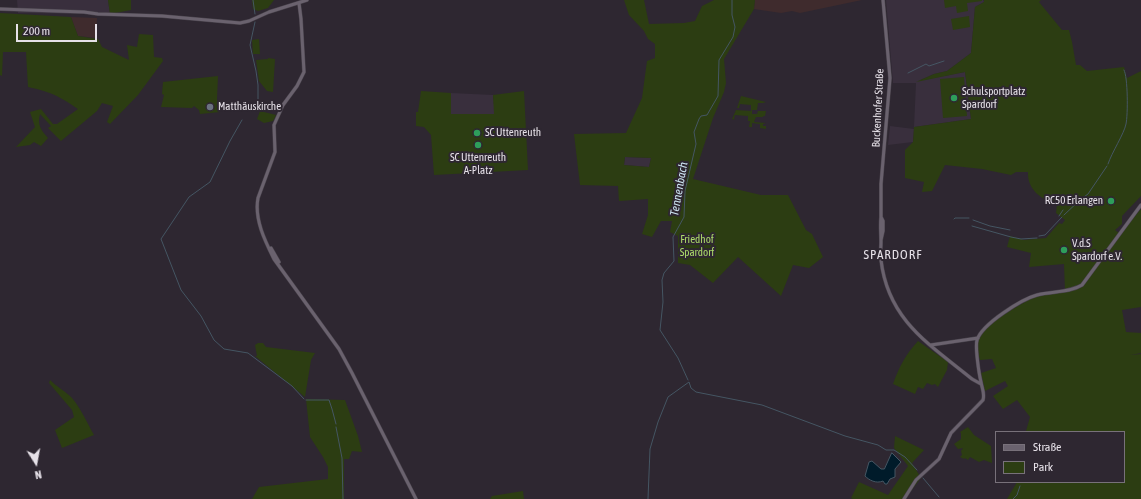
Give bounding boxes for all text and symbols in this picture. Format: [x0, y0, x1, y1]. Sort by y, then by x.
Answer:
scale bar [18, 16, 99, 42]
text: 200 m [23, 24, 50, 38]
street label: Buckenhofer Straße [869, 68, 887, 148]
place label: Schulsportplatz Spardorf [962, 85, 1025, 111]
marker: Schulsportplatz Spardorf [949, 93, 959, 103]
place label: Matthäuskirche [218, 100, 281, 114]
marker: Matthäuskirche [205, 102, 215, 112]
place label: SC Uttenreuth [485, 126, 541, 140]
marker: SC Uttenreuth [472, 128, 482, 138]
marker: SC Uttenreuth A-Platz [473, 140, 483, 150]
place label: SC Uttenreuth A-Platz [450, 151, 506, 177]
water label: Tennenbach [667, 161, 691, 217]
place label: RC50 Erlangen [1045, 194, 1103, 208]
marker: RC50 Erlangen [1106, 196, 1116, 206]
park label: Friedhof Spardorf [680, 233, 714, 259]
place label: V.d.S Spardorf e.V. [1072, 237, 1122, 263]
marker: V.d.S Spardorf e.V. [1059, 245, 1069, 255]
district label: SPARDORF [864, 247, 922, 263]
legend [995, 431, 1125, 483]
text: Straße [1033, 440, 1061, 454]
north arrow [16, 443, 56, 483]
text: Park [1033, 460, 1053, 474]
text: N [34, 468, 43, 481]

